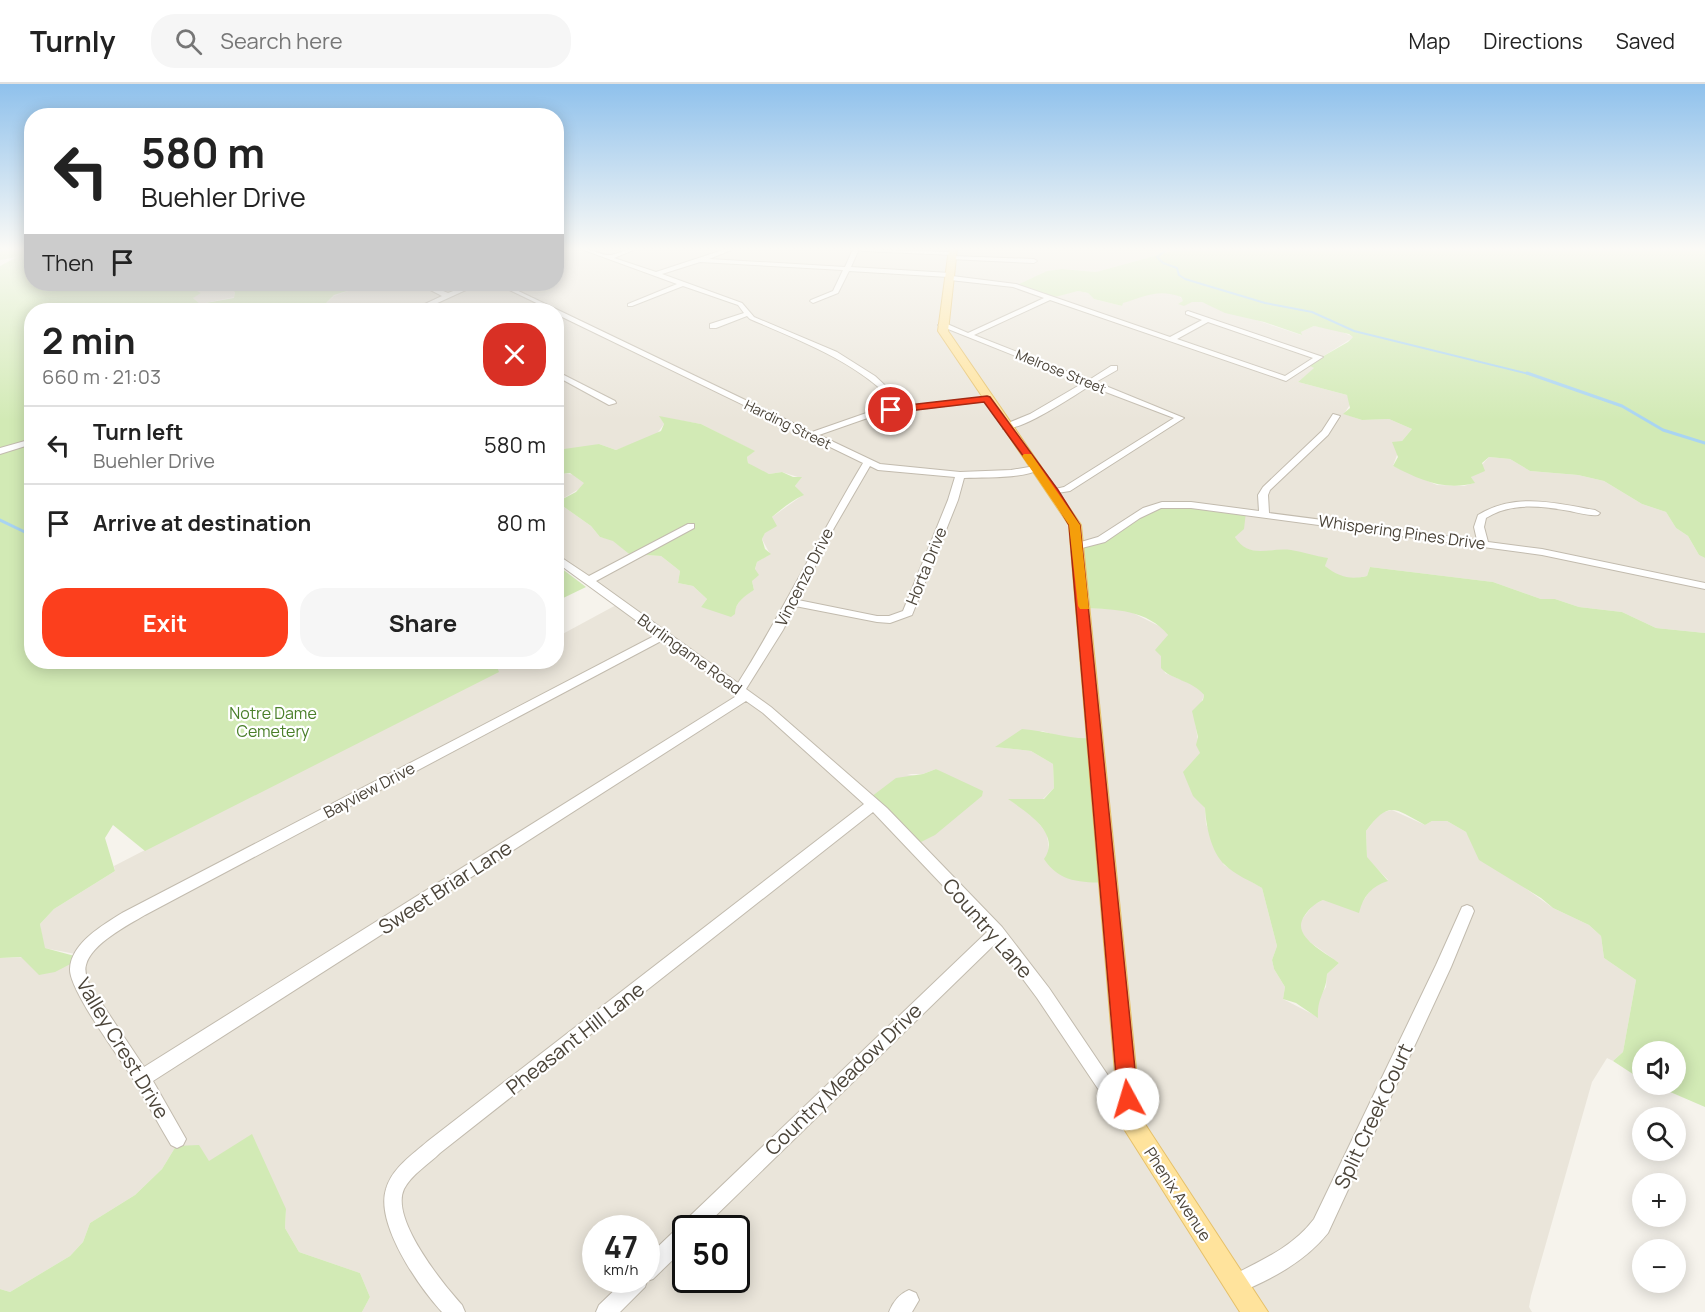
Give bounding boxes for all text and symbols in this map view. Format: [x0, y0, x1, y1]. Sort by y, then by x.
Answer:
search box [151, 14, 571, 68]
text: Turnly [30, 22, 115, 60]
icon: search [172, 25, 205, 58]
text: Search here [220, 26, 343, 56]
text: Map [1409, 27, 1450, 55]
text: Directions [1483, 27, 1583, 55]
text: Saved [1616, 27, 1675, 55]
text: 580 m [141, 123, 265, 181]
icon: left [42, 132, 120, 210]
text: Buehler Drive [141, 178, 306, 215]
icon: arrive [106, 246, 139, 279]
text: Then [42, 248, 94, 278]
text: 2 min [42, 316, 136, 365]
button: close [483, 323, 546, 386]
street label: Melrose Street [1013, 344, 1109, 398]
text: 660 m · 21:03 [42, 363, 161, 390]
pin [865, 384, 916, 435]
icon: arrive [874, 393, 907, 426]
street label: Harding Street [741, 395, 835, 453]
text: Turn left [93, 417, 183, 447]
icon: left [42, 429, 75, 462]
text: 580 m [484, 430, 546, 460]
text: Buehler Drive [93, 447, 215, 474]
icon: arrive [42, 507, 75, 540]
text: Arrive at destination [93, 508, 311, 538]
text: 80 m [497, 508, 546, 538]
street label: Whispering Pines Drive [1317, 509, 1487, 555]
street label: Vincenzo Drive [770, 524, 838, 630]
street label: Horta Drive [900, 524, 952, 608]
button: Exit [42, 588, 288, 657]
button: Share [300, 588, 546, 657]
street label: Burlingame Road [633, 609, 747, 699]
park label: Notre Dame Cemetery [229, 702, 317, 742]
street label: Bayview Drive [319, 757, 419, 823]
street label: Sweet Briar Lane [373, 834, 517, 940]
street label: Country Lane [937, 872, 1039, 984]
street label: Valley Crest Drive [70, 972, 176, 1124]
street label: Pheasant Hill Lane [500, 975, 650, 1101]
street label: Country Meadow Drive [759, 997, 927, 1161]
street label: Split Creek Court [1328, 1039, 1418, 1193]
map controls [1632, 1041, 1686, 1293]
button: sound [1632, 1041, 1686, 1095]
position arrow [1096, 1067, 1160, 1131]
button: search [1632, 1107, 1686, 1161]
street label: Phenix Avenue [1139, 1143, 1217, 1245]
button: + [1632, 1173, 1686, 1227]
speed limit sign: 50 [672, 1215, 750, 1293]
text: 47 [604, 1226, 638, 1267]
button: − [1632, 1239, 1686, 1293]
text: km/h [604, 1259, 638, 1280]

